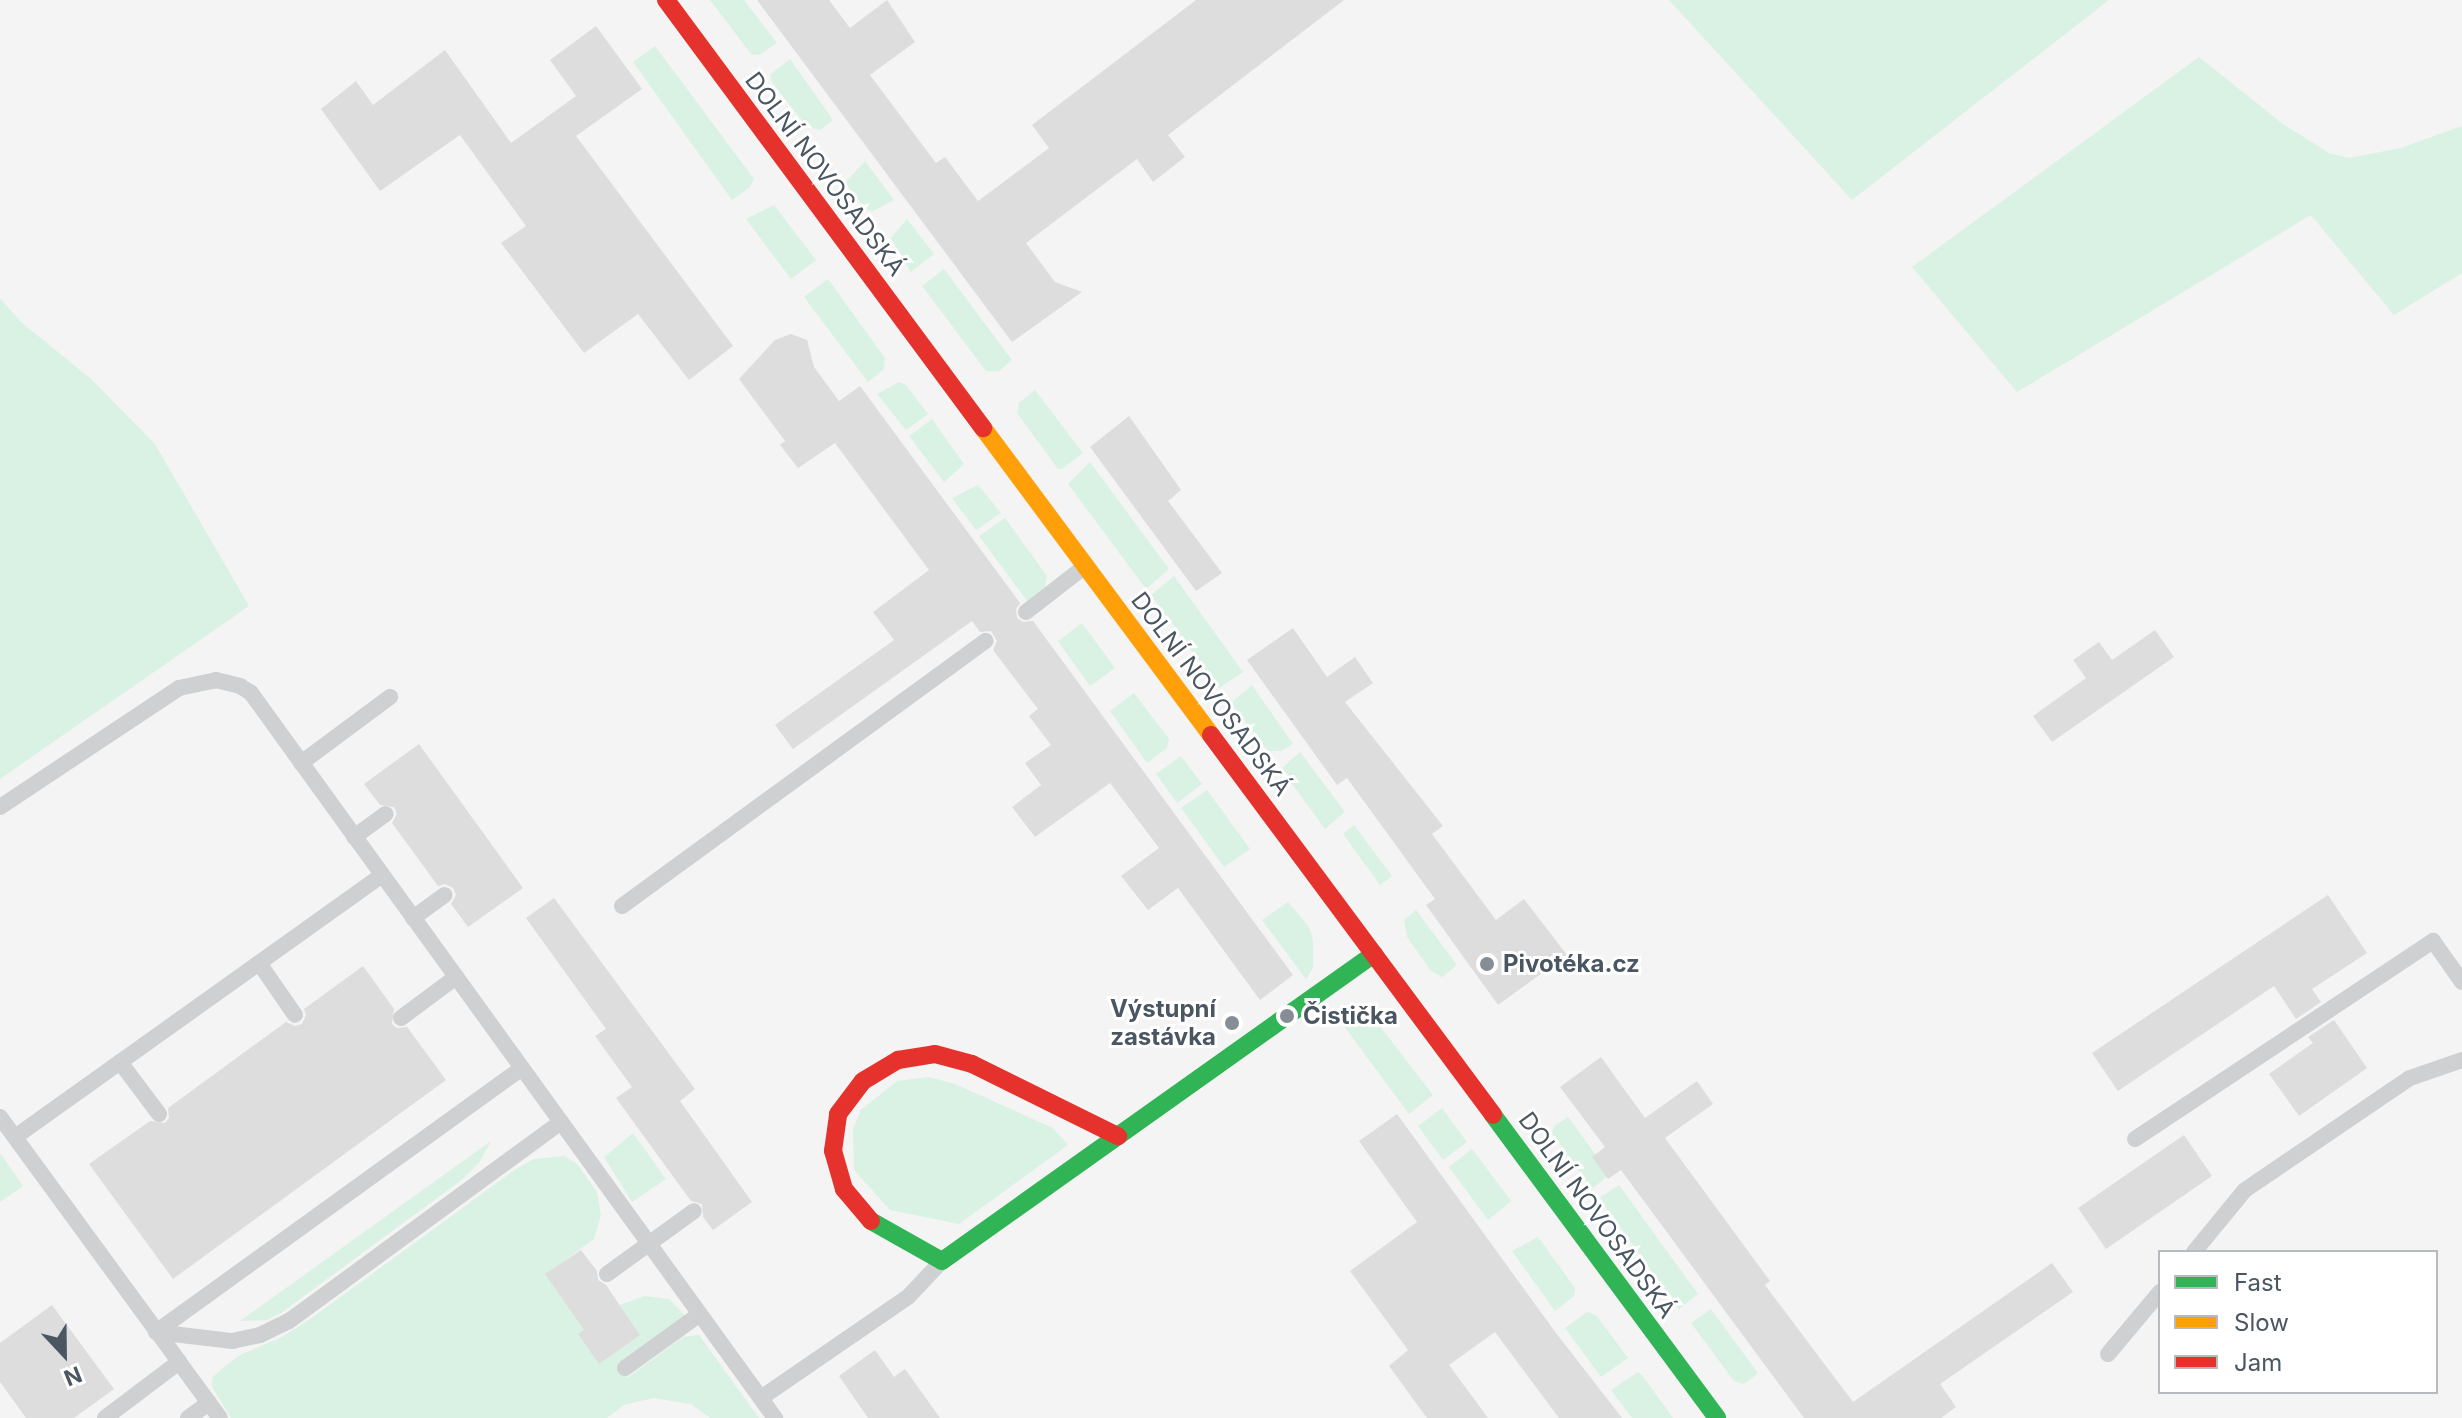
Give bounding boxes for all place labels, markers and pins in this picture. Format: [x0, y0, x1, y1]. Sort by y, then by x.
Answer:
place label: Pivotéka.cz [1503, 950, 1640, 978]
marker: Pivotéka.cz [1478, 955, 1496, 973]
place label: Výstupní zastávka [1110, 995, 1216, 1051]
place label: Čistička [1303, 1002, 1398, 1030]
marker: Čistička [1278, 1007, 1296, 1025]
marker: Výstupní zastávka [1223, 1014, 1241, 1032]

